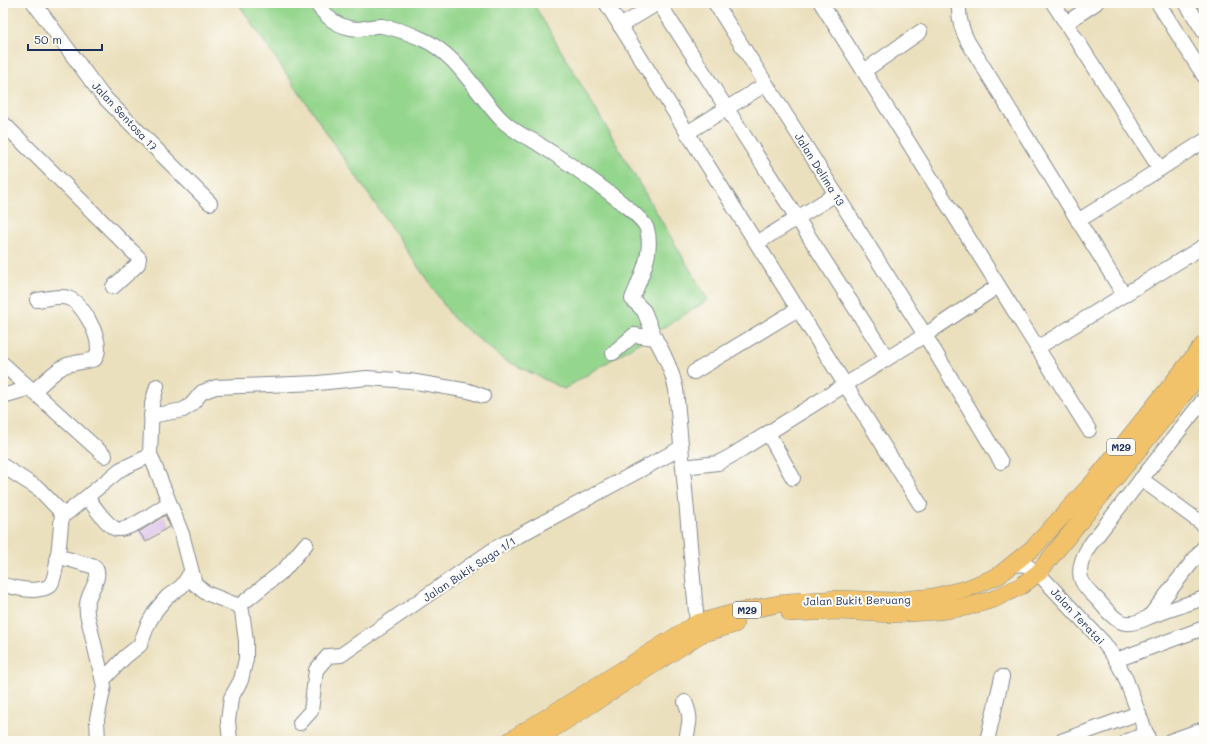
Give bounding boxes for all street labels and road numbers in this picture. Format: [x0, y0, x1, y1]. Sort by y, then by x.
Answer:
street label: Jalan Sentosa 17 [89, 78, 161, 154]
street label: Jalan Delima 13 [792, 130, 849, 209]
road number: M29 [1107, 439, 1135, 455]
street label: Jalan Bukit Saga 1/1 [420, 533, 518, 605]
street label: Jalan Teratai [1048, 584, 1108, 648]
street label: Jalan Bukit Beruang [803, 592, 911, 608]
road number: M29 [733, 602, 761, 618]

